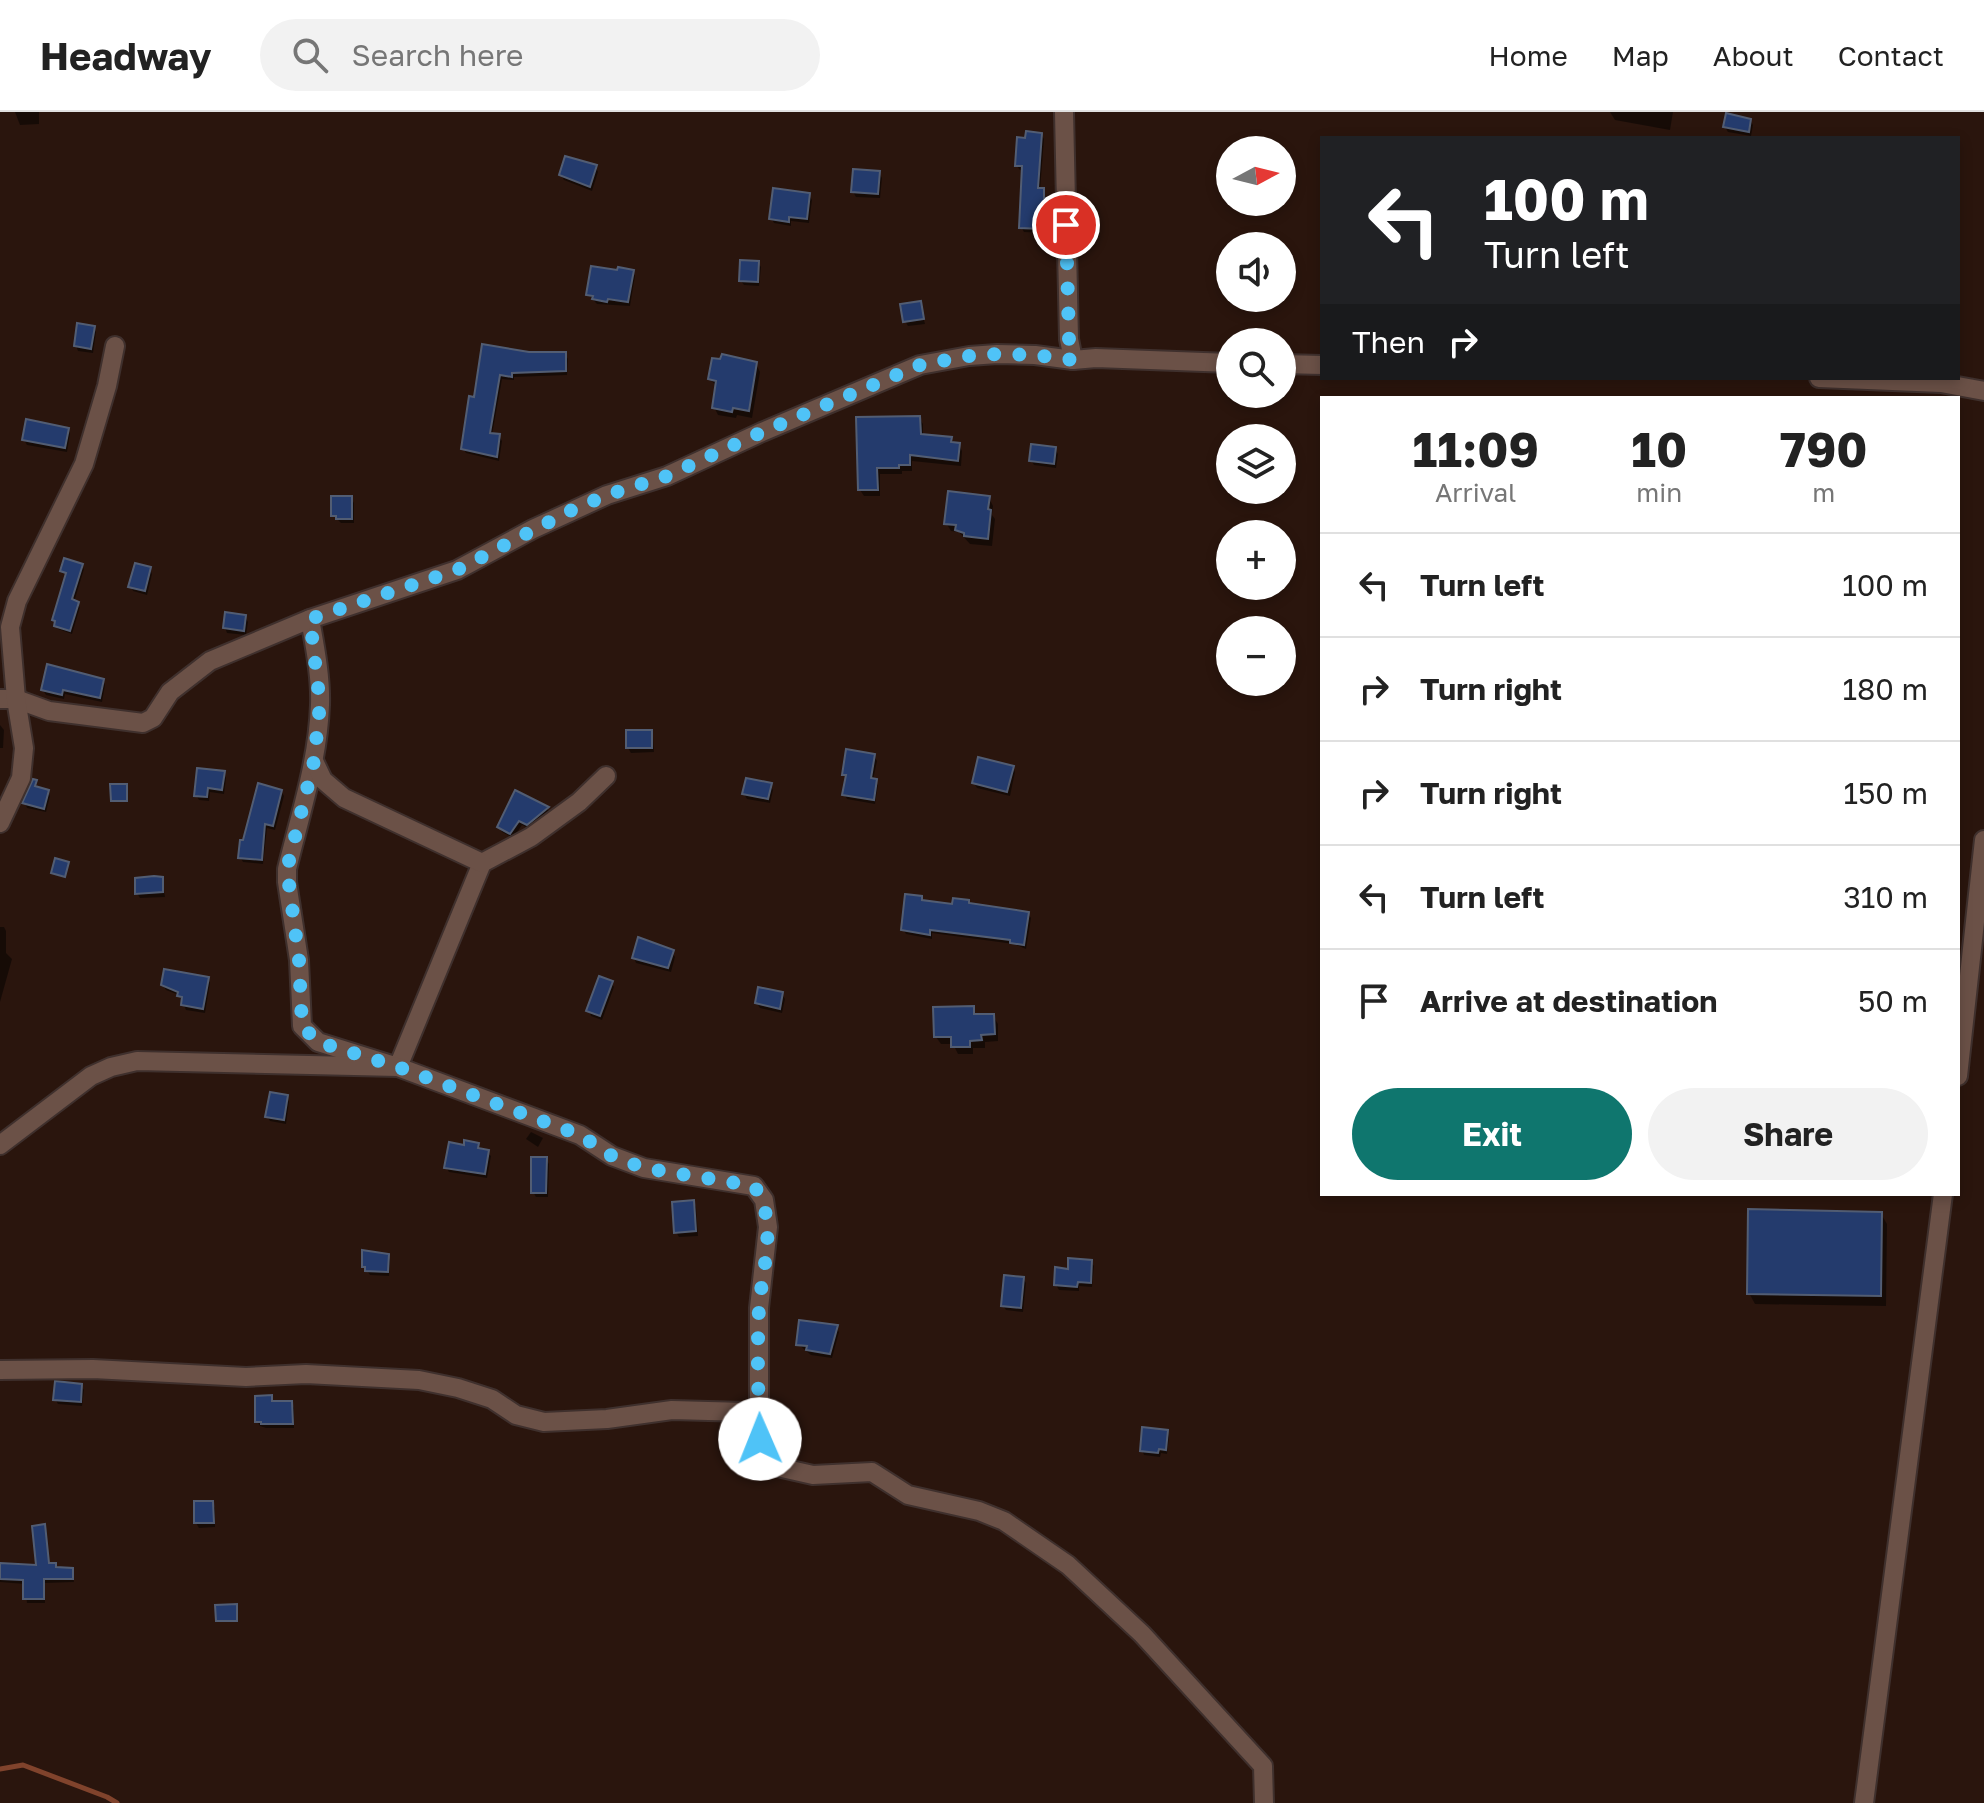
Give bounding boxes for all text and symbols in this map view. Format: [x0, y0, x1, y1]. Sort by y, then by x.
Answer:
search box [260, 19, 820, 91]
text: Headway [40, 33, 212, 78]
icon: search [288, 33, 332, 77]
text: Search here [352, 37, 523, 73]
text: Home [1489, 39, 1568, 72]
text: Map [1612, 39, 1669, 72]
text: About [1713, 39, 1794, 72]
text: Contact [1838, 39, 1944, 72]
north arrow [1216, 136, 1296, 216]
map controls [1216, 136, 1296, 696]
text: 100 m [1484, 165, 1649, 232]
icon: left [1352, 168, 1456, 272]
pin [1032, 191, 1100, 259]
icon: arrive [1044, 203, 1088, 247]
button: sound [1216, 232, 1296, 312]
text: Turn left [1484, 233, 1630, 276]
icon: right [1441, 320, 1485, 364]
text: Then [1352, 324, 1425, 360]
button: search [1216, 328, 1296, 408]
text: 11:09 [1412, 420, 1539, 478]
text: 10 [1631, 420, 1687, 478]
text: 790 [1780, 420, 1868, 478]
button: layers [1216, 424, 1296, 504]
text: Arrival [1435, 477, 1516, 508]
text: min [1636, 477, 1682, 508]
text: m [1812, 477, 1835, 508]
button: + [1216, 520, 1296, 600]
icon: left [1352, 563, 1396, 607]
text: Turn left [1420, 567, 1545, 603]
text: 100 m [1842, 567, 1928, 603]
button: − [1216, 616, 1296, 696]
icon: right [1352, 667, 1396, 711]
text: Turn right [1420, 671, 1562, 707]
text: 180 m [1843, 671, 1928, 707]
icon: right [1352, 771, 1396, 815]
text: Turn right [1420, 775, 1562, 811]
text: 150 m [1843, 775, 1928, 811]
icon: left [1352, 875, 1396, 919]
text: Turn left [1420, 879, 1545, 915]
text: 310 m [1843, 879, 1928, 915]
icon: arrive [1352, 979, 1396, 1023]
text: Arrive at destination [1420, 983, 1717, 1019]
text: 50 m [1858, 983, 1928, 1019]
button: Exit [1352, 1088, 1632, 1180]
button: Share [1648, 1088, 1928, 1180]
position arrow [718, 1397, 802, 1481]

